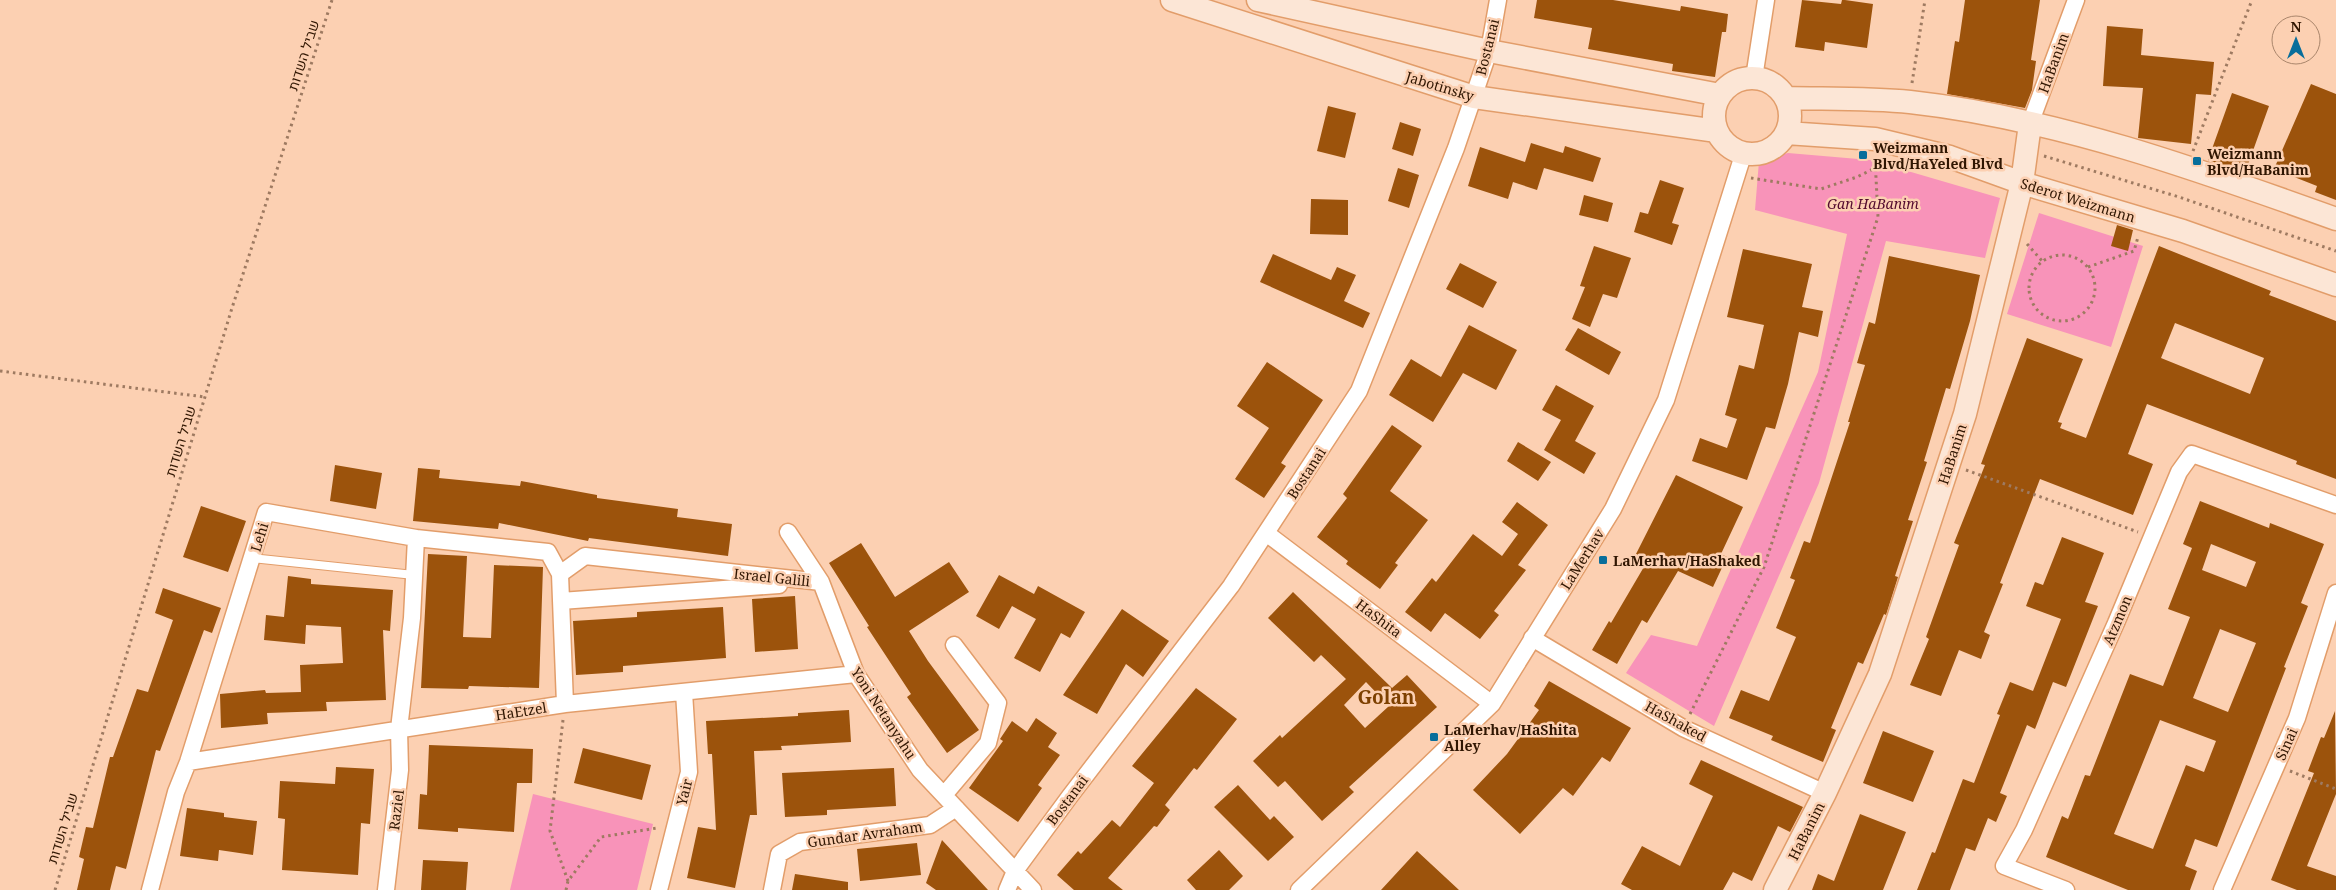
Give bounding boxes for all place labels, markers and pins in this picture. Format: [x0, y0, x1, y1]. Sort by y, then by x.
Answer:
place label: Weizmann Blvd/HaYeled Blvd [1873, 138, 2003, 173]
place label: Weizmann Blvd/HaBanim [2207, 144, 2309, 179]
marker: Weizmann Blvd/HaYeled Blvd [1857, 149, 1869, 161]
marker: Weizmann Blvd/HaBanim [2191, 155, 2203, 167]
place label: LaMerhav/HaShaked [1613, 551, 1761, 570]
marker: LaMerhav/HaShaked [1597, 554, 1609, 566]
place label: LaMerhav/HaShita Alley [1444, 720, 1577, 755]
marker: LaMerhav/HaShita Alley [1428, 731, 1440, 743]

